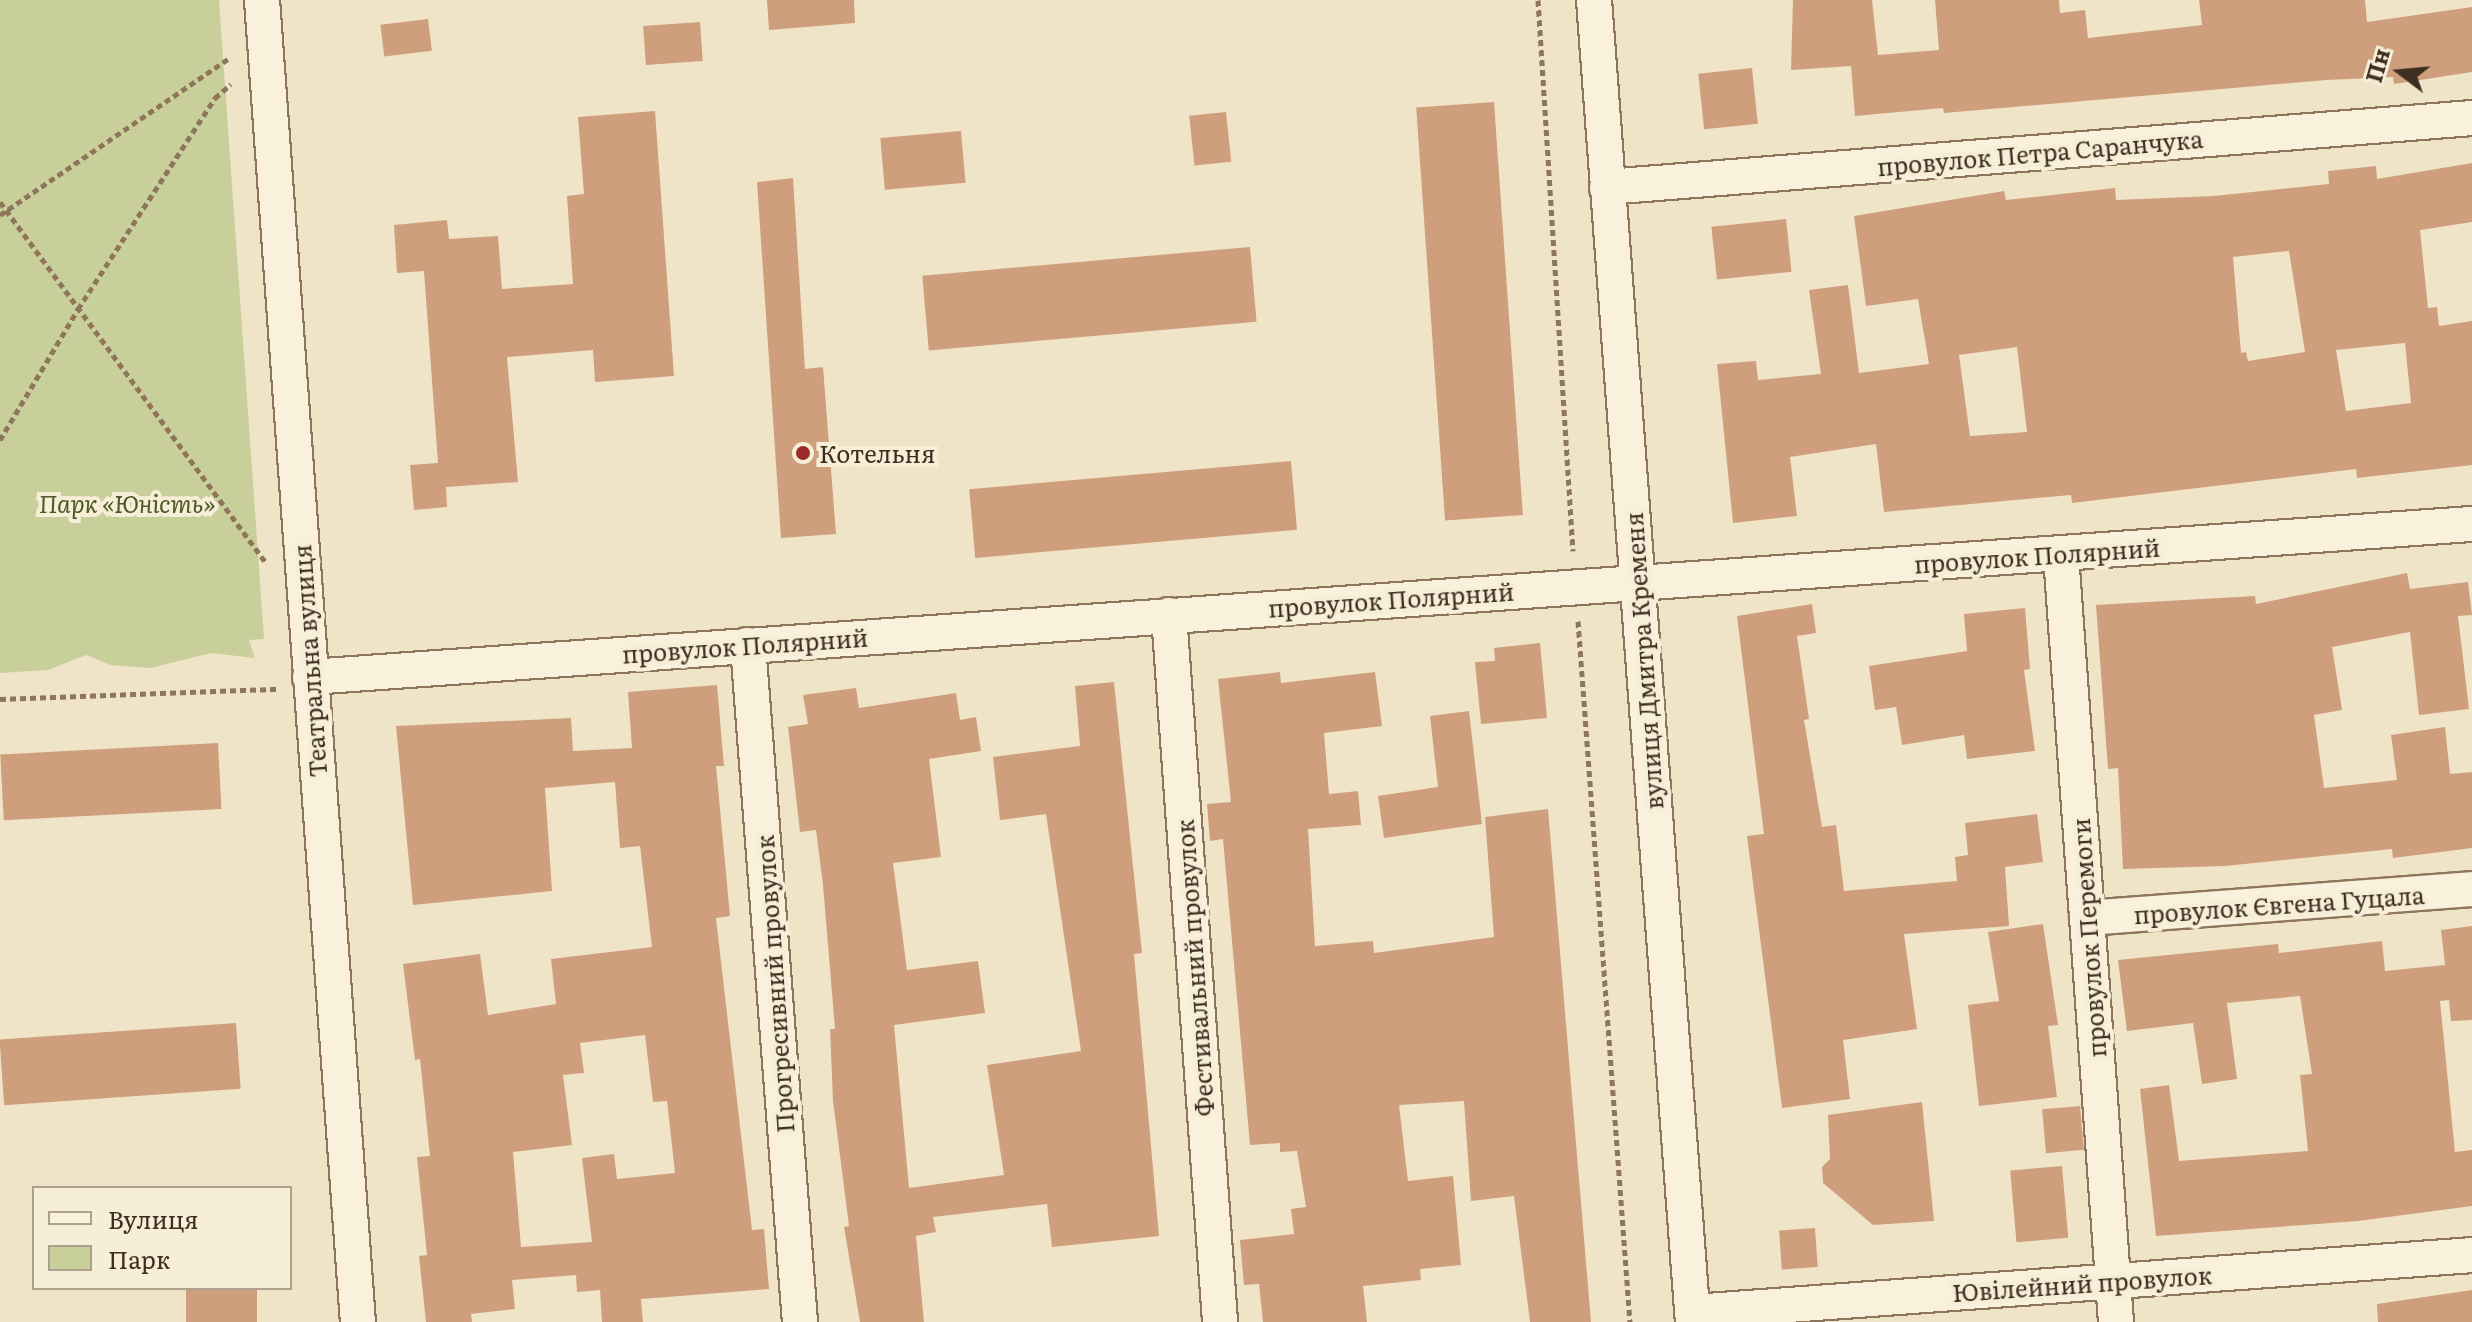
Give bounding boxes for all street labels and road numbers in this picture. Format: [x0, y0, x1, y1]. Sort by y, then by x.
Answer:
street label: провулок Петра Саранчука [1876, 123, 2204, 181]
street label: вулиця Дмитра Кременя [1618, 511, 1668, 811]
street label: провулок Полярний [1913, 532, 2161, 578]
street label: Театральна вулиця [286, 544, 332, 778]
street label: провулок Полярний [1267, 576, 1515, 622]
street label: провулок Полярний [621, 622, 869, 668]
street label: провулок Перемоги [2065, 817, 2111, 1059]
street label: Фестивальний провулок [1169, 819, 1219, 1117]
street label: Прогресивний провулок [749, 834, 799, 1134]
street label: провулок Євгена Гуцала [2132, 879, 2426, 929]
street label: Ювілейний провулок [1951, 1260, 2213, 1306]

